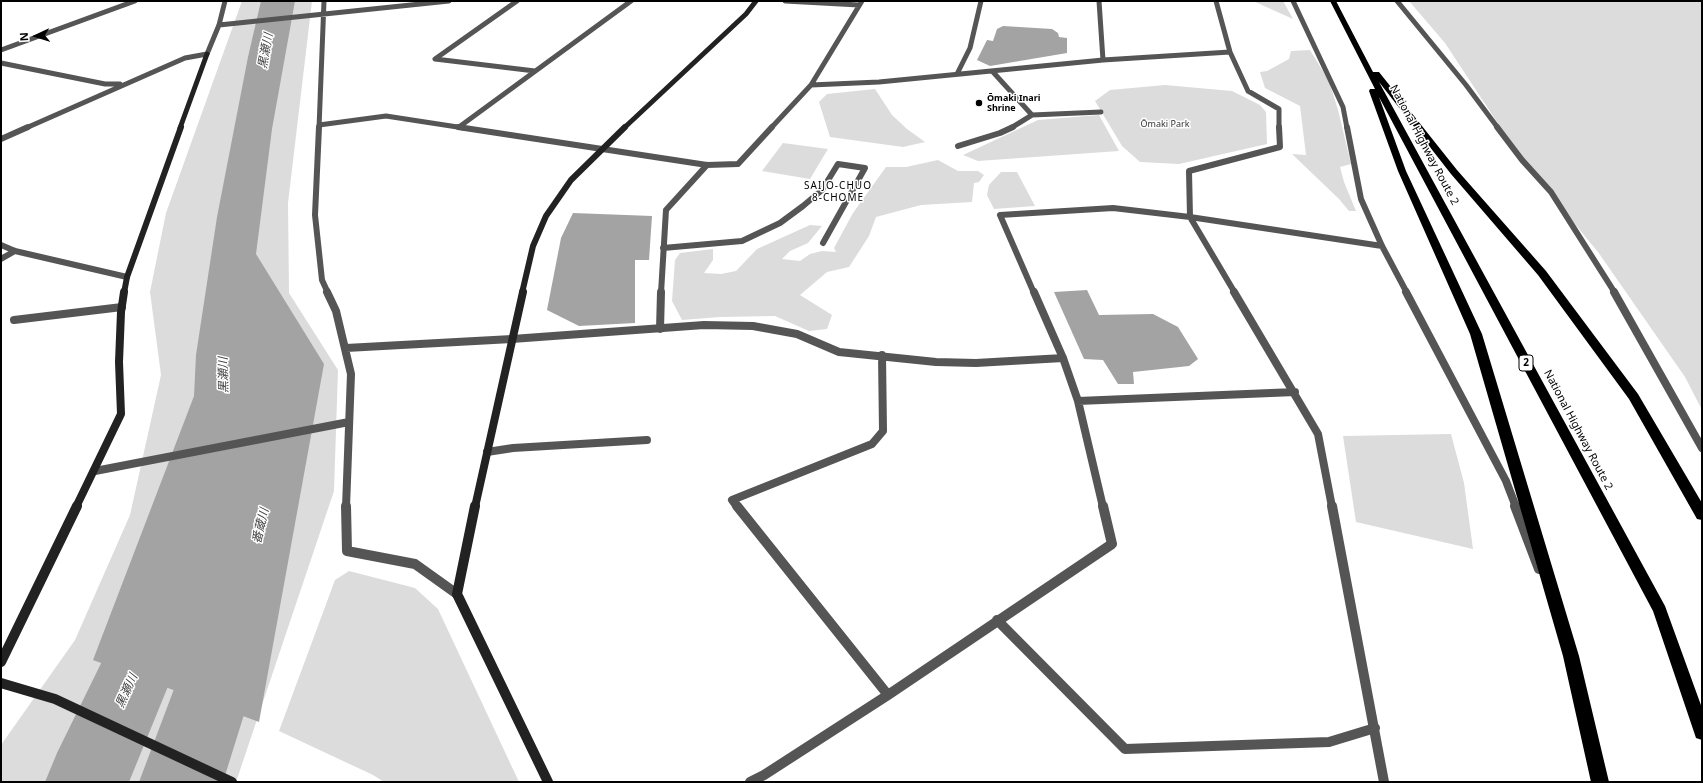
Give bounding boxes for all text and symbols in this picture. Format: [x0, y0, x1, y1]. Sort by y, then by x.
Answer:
north arrow [16, 16, 56, 56]
text: N [16, 32, 31, 42]
water label: 黒瀬川 [256, 32, 276, 70]
street label: National Highway Route 2 [1387, 83, 1461, 207]
place label: Ōmaki Inari Shrine [987, 93, 1040, 114]
marker: Ōmaki Inari Shrine [974, 98, 984, 108]
park label: Ōmaki Park [1141, 119, 1189, 129]
district label: SAIJO-CHUO 8-CHOME [804, 180, 872, 204]
road number: 2 [1519, 355, 1533, 371]
water label: 黒瀬川 [216, 357, 232, 393]
street label: National Highway Route 2 [1541, 368, 1615, 492]
water label: 番蔵川 [250, 507, 272, 545]
water label: 黒瀬川 [113, 672, 141, 710]

